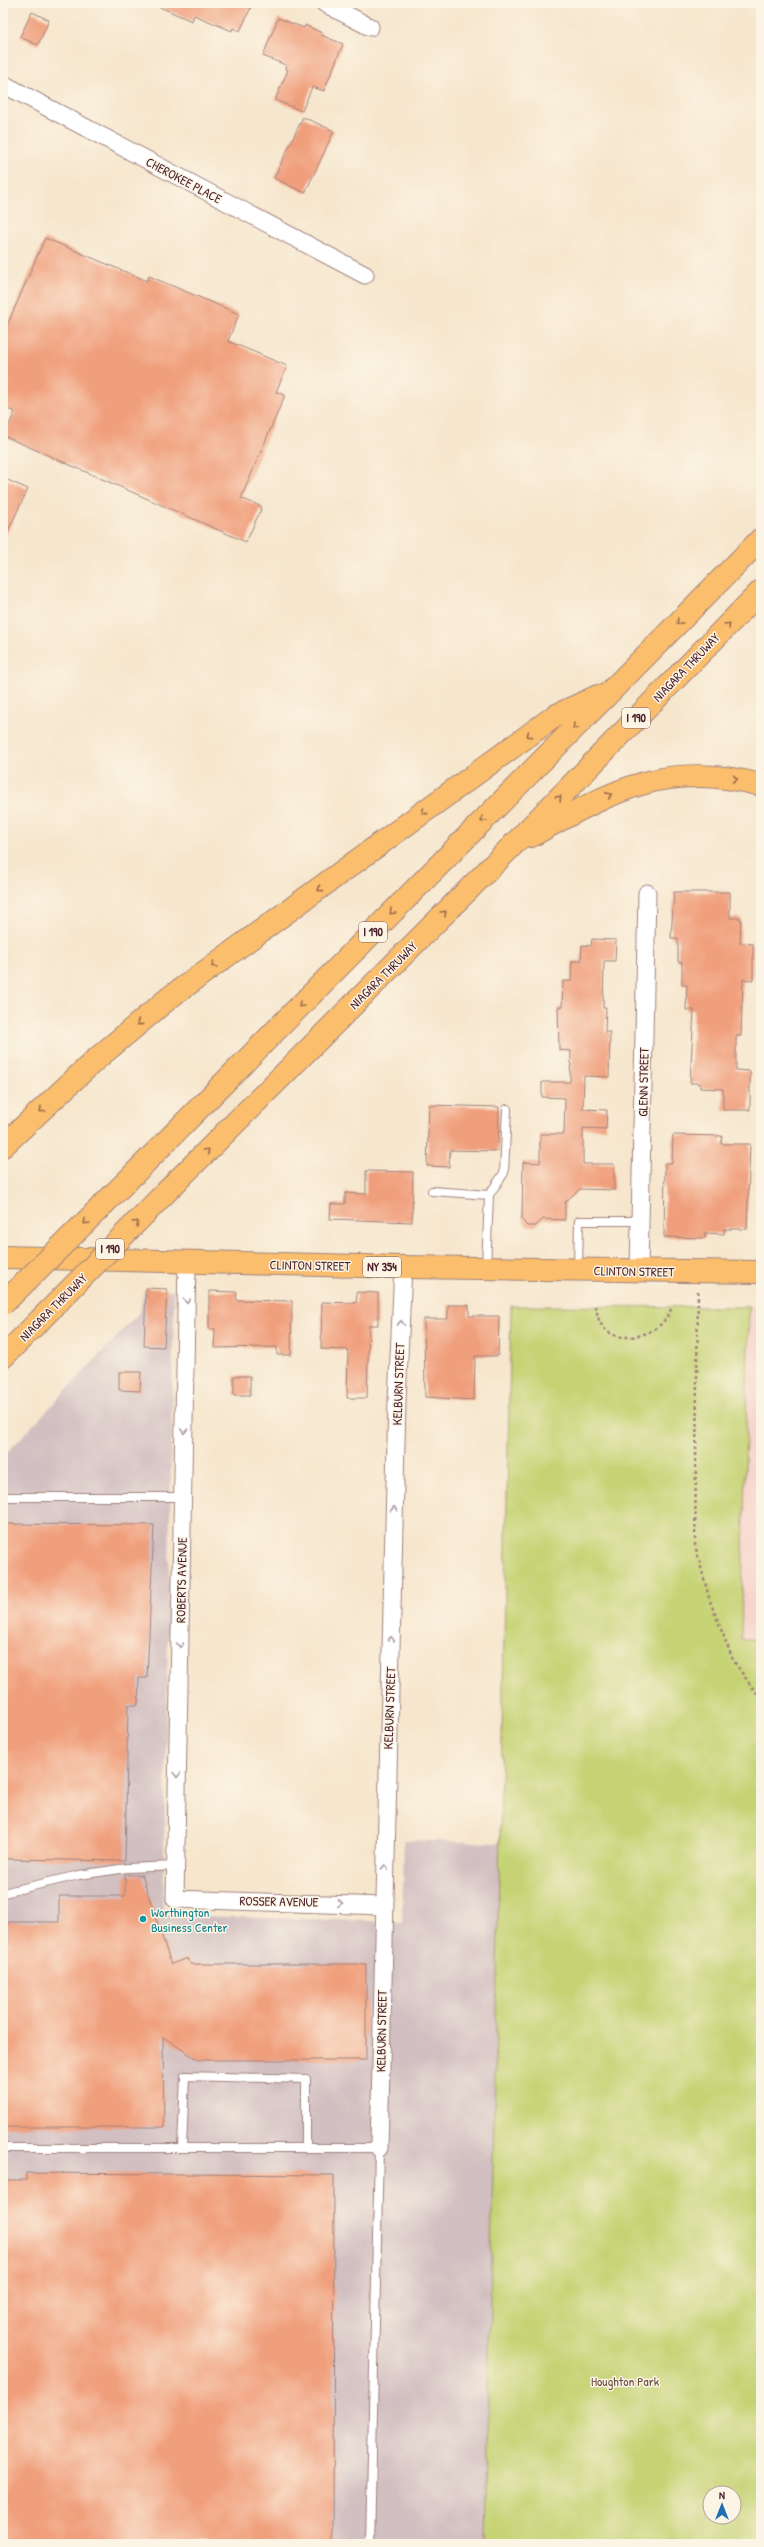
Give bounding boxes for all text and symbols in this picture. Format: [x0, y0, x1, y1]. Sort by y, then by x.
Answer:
street label: CHEROKEE PLACE [143, 152, 225, 208]
one-way arrow [676, 617, 683, 625]
one-way arrow [723, 622, 731, 630]
street label: NIAGARA THRUWAY [648, 628, 724, 705]
road number: I 190 [622, 708, 650, 728]
one-way arrow [572, 722, 580, 730]
one-way arrow [526, 730, 533, 738]
one-way arrow [732, 774, 738, 783]
one-way arrow [604, 792, 612, 800]
one-way arrow [554, 795, 562, 803]
one-way arrow [422, 807, 429, 814]
one-way arrow [480, 815, 488, 823]
one-way arrow [317, 884, 324, 891]
one-way arrow [389, 907, 397, 915]
one-way arrow [439, 910, 447, 918]
road number: I 190 [359, 922, 387, 942]
street label: NIAGARA THRUWAY [345, 937, 421, 1013]
one-way arrow [212, 960, 219, 967]
one-way arrow [298, 1000, 306, 1008]
one-way arrow [136, 1019, 143, 1026]
street label: GLENN STREET [633, 1046, 653, 1117]
one-way arrow [39, 1105, 47, 1113]
one-way arrow [202, 1148, 210, 1156]
one-way arrow [83, 1217, 91, 1225]
one-way arrow [131, 1220, 139, 1228]
road number: I 190 [96, 1239, 124, 1259]
street label: CLINTON STREET [270, 1255, 351, 1275]
road number: NY 354 [363, 1257, 401, 1277]
street label: CLINTON STREET [594, 1261, 675, 1281]
street label: NIAGARA THRUWAY [15, 1269, 91, 1345]
one-way arrow [183, 1298, 191, 1304]
one-way arrow [396, 1320, 405, 1326]
street label: KELBURN STREET [388, 1342, 408, 1426]
one-way arrow [180, 1428, 189, 1434]
one-way arrow [390, 1506, 399, 1512]
street label: ROBERTS AVENUE [171, 1537, 191, 1623]
one-way arrow [387, 1636, 395, 1642]
one-way arrow [176, 1642, 184, 1648]
street label: KELBURN STREET [379, 1666, 399, 1750]
one-way arrow [173, 1772, 181, 1778]
one-way arrow [381, 1864, 389, 1870]
street label: ROSSER AVENUE [239, 1891, 319, 1911]
one-way arrow [337, 1899, 343, 1908]
place label: Worthington Business Center [151, 1903, 228, 1936]
marker: Worthington Business Center [138, 1914, 148, 1924]
street label: KELBURN STREET [371, 1989, 391, 2072]
park label: Houghton Park [591, 2372, 660, 2390]
north arrow [702, 2485, 742, 2525]
text: N [719, 2488, 725, 2502]

